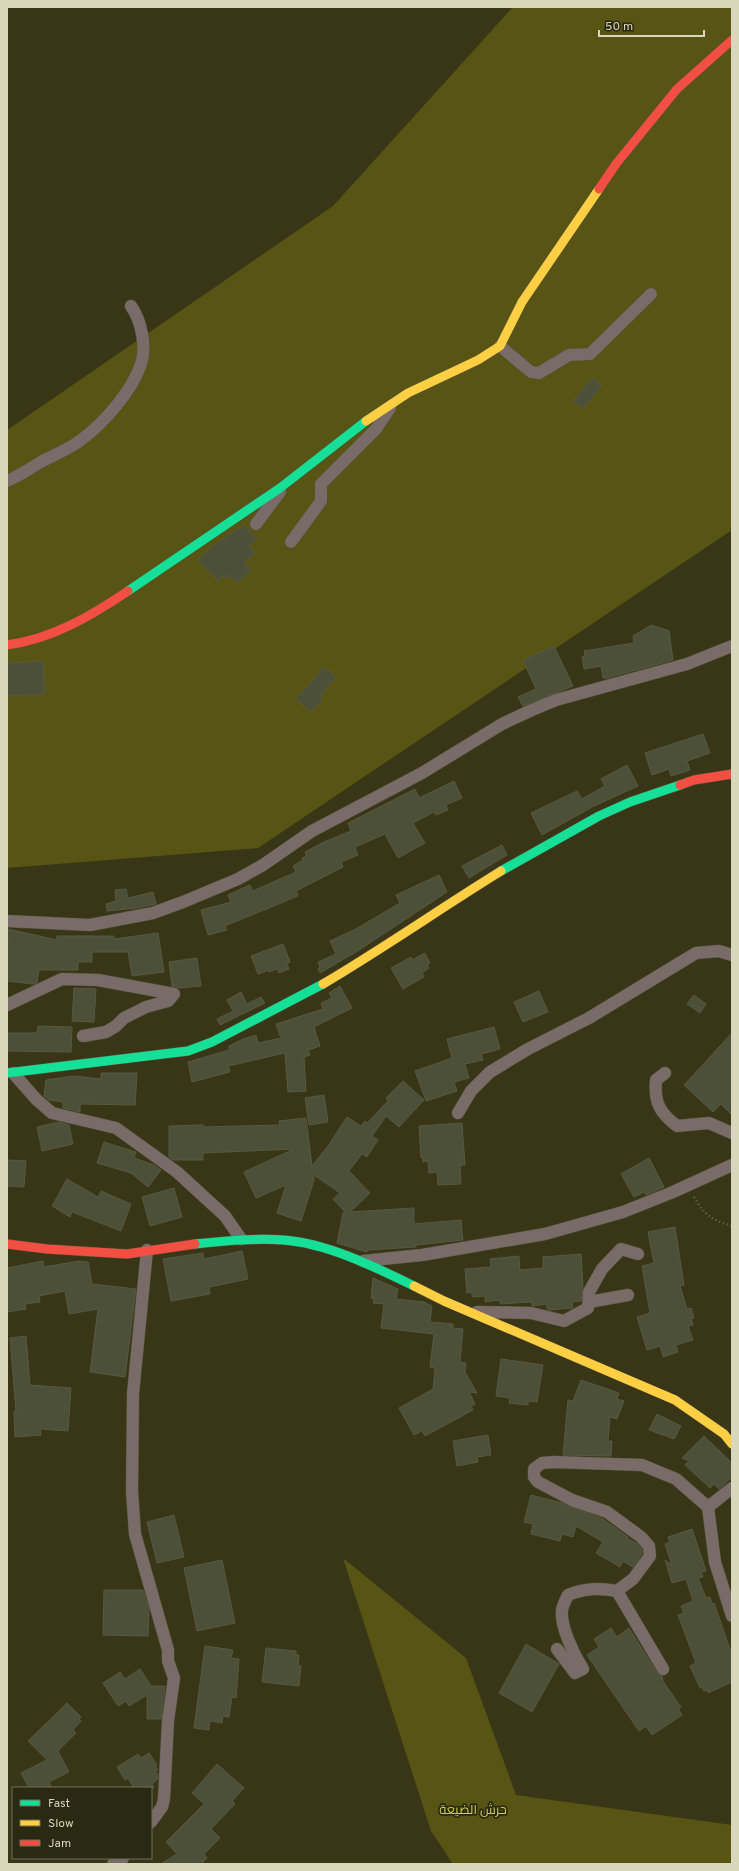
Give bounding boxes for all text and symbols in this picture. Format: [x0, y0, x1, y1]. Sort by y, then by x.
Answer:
scale bar [599, 12, 704, 38]
text: 50 m [605, 19, 633, 35]
legend [12, 1787, 152, 1859]
text: Fast [48, 1796, 70, 1812]
park label: حرش الضيعة [439, 1803, 507, 1819]
text: Slow [48, 1816, 74, 1832]
text: Jam [48, 1836, 71, 1852]

